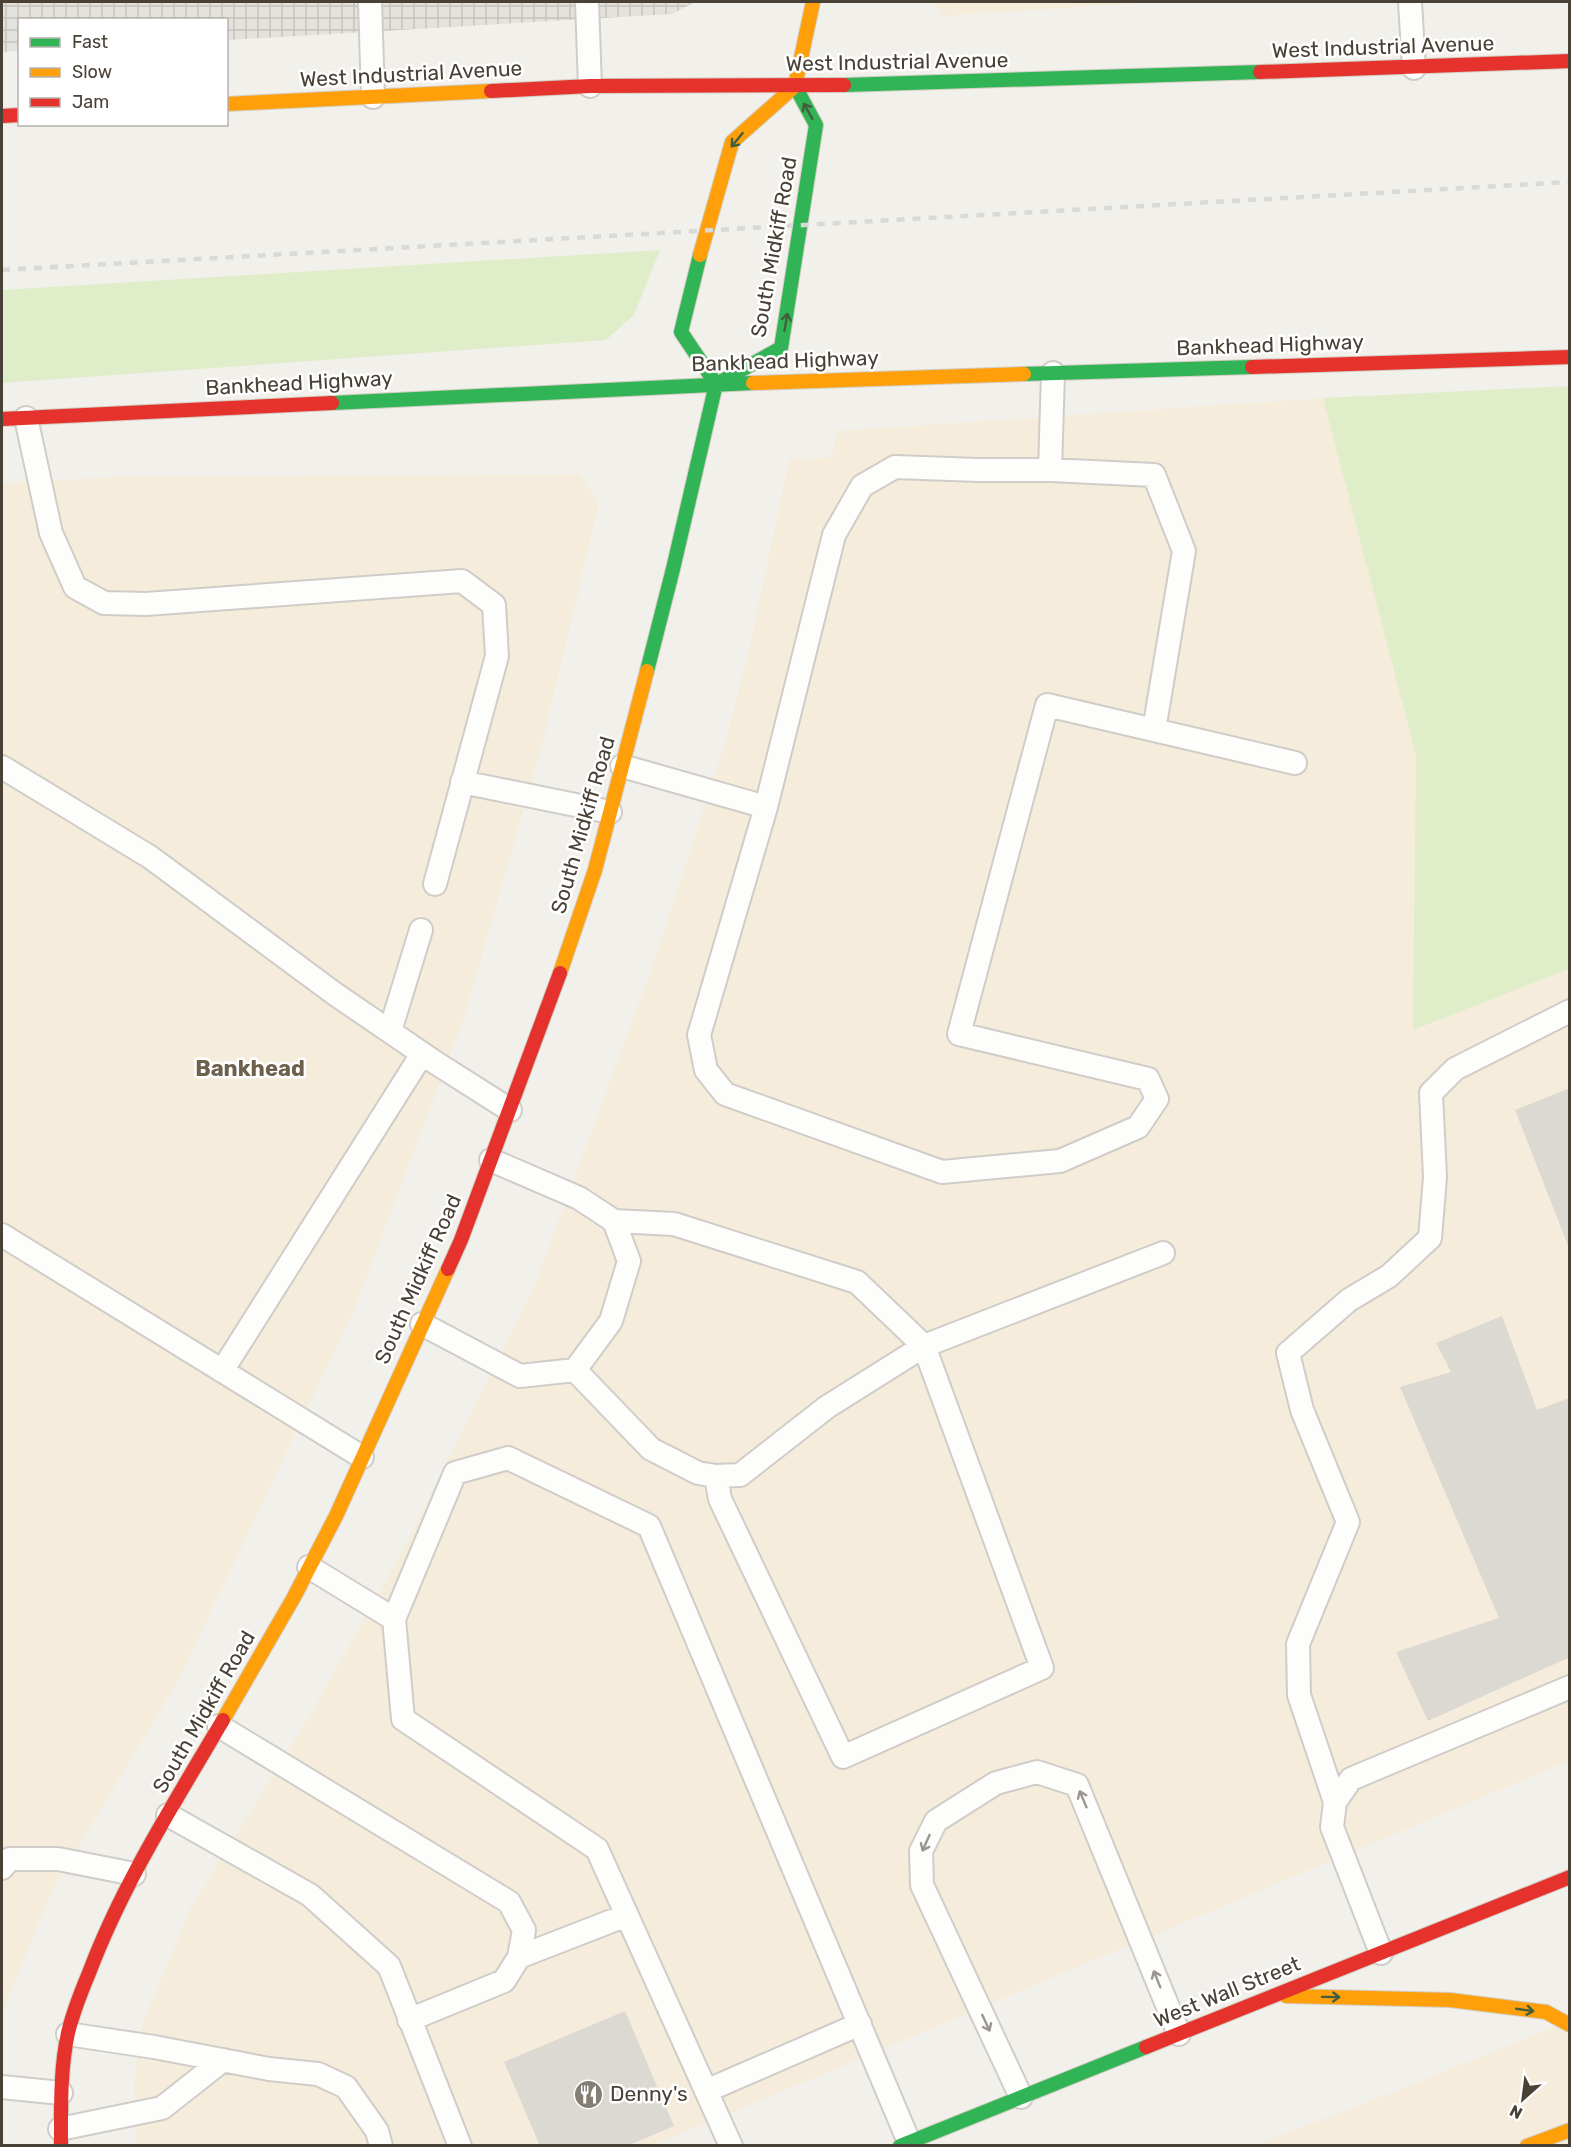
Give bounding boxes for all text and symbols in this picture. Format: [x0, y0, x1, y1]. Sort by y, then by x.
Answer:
legend [18, 18, 228, 126]
street label: West Industrial Avenue [1271, 30, 1495, 63]
text: Fast [72, 31, 108, 53]
street label: West Industrial Avenue [785, 47, 1008, 76]
street label: West Industrial Avenue [299, 55, 523, 92]
text: Slow [72, 61, 112, 83]
text: Jam [72, 91, 109, 113]
one-way arrow [802, 103, 814, 120]
one-way arrow [731, 132, 744, 148]
street label: South Midkiff Road [745, 155, 802, 339]
one-way arrow [780, 313, 791, 333]
street label: Bankhead Highway [1176, 329, 1365, 360]
street label: Bankhead Highway [691, 345, 880, 376]
street label: Bankhead Highway [205, 365, 394, 400]
street label: South Midkiff Road [545, 733, 620, 916]
district label: Bankhead [195, 1055, 305, 1082]
street label: South Midkiff Road [369, 1190, 466, 1367]
street label: South Midkiff Road [147, 1626, 260, 1797]
one-way arrow [1077, 1790, 1088, 1809]
one-way arrow [919, 1833, 931, 1851]
street label: West Wall Street [1150, 1951, 1304, 2032]
one-way arrow [1151, 1971, 1162, 1989]
one-way arrow [1320, 1991, 1340, 2003]
one-way arrow [1515, 2004, 1535, 2015]
one-way arrow [981, 2013, 993, 2031]
north arrow [1493, 2069, 1553, 2129]
restaurant icon: Denny's [573, 2078, 605, 2110]
place label: Denny's [610, 2081, 688, 2106]
text: N [1507, 2101, 1526, 2123]

